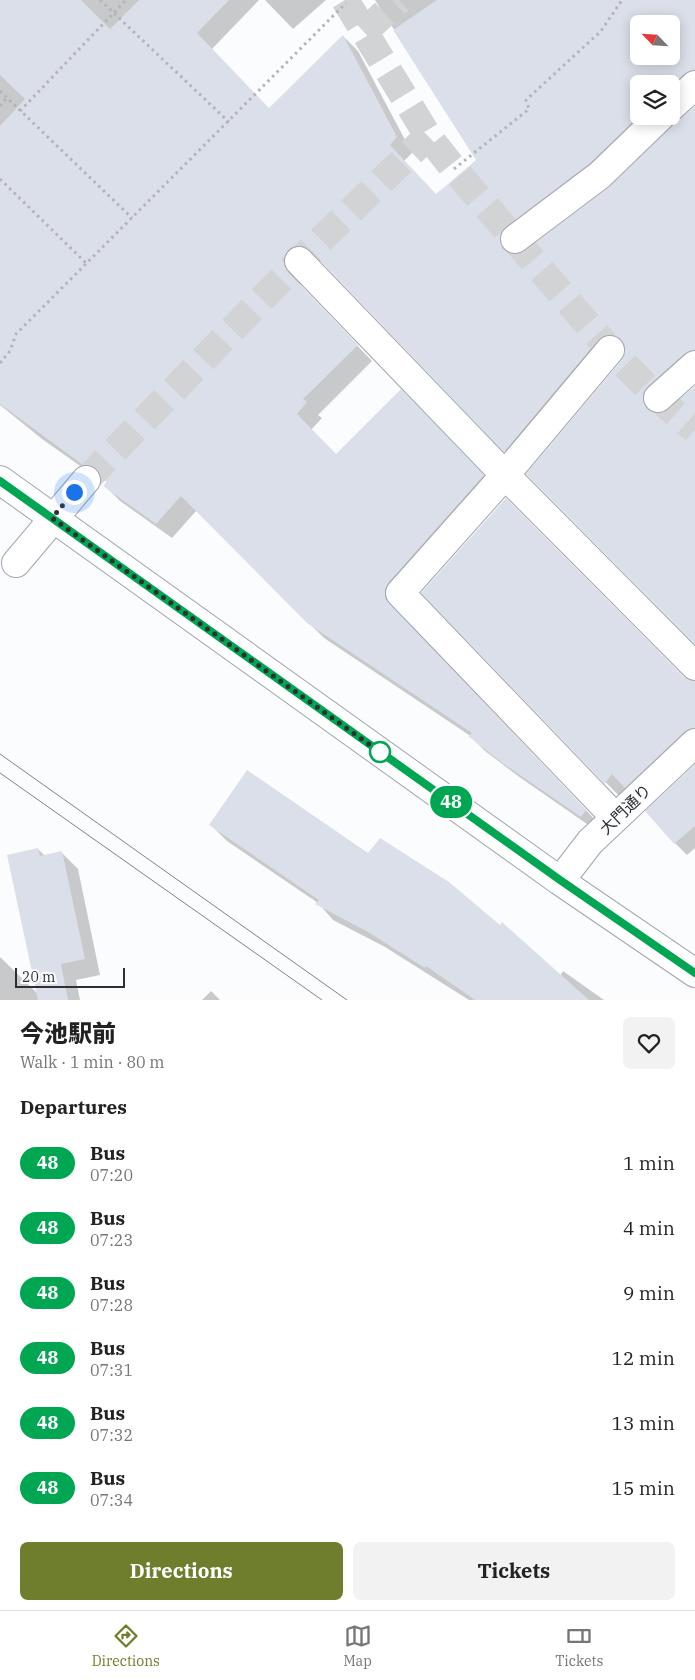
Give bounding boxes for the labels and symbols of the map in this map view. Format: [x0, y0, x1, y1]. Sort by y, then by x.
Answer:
north arrow [630, 15, 680, 65]
your location [62, 480, 87, 505]
unlabelled marker [369, 741, 391, 763]
street label: 大門通り [595, 780, 655, 838]
line badge: 48 [428, 786, 474, 818]
scale bar [15, 965, 125, 988]

